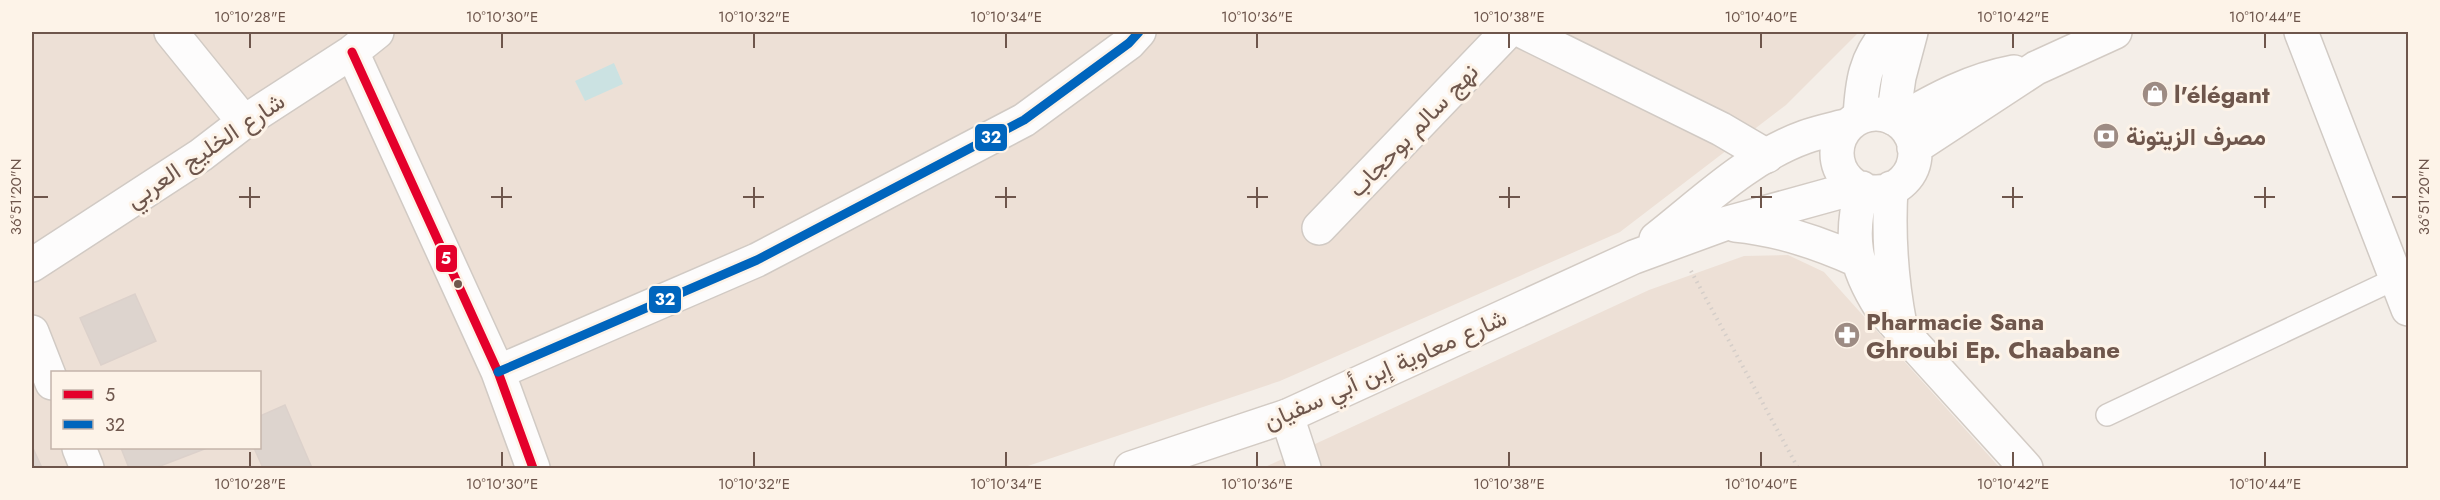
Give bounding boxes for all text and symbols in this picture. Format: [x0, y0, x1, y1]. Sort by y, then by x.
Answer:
text: 10°10'28"E [214, 6, 286, 28]
text: 10°10'30"E [466, 6, 538, 28]
text: 10°10'32"E [718, 6, 790, 28]
text: 10°10'34"E [970, 6, 1042, 28]
text: 10°10'36"E [1221, 6, 1293, 28]
text: 10°10'38"E [1473, 6, 1545, 28]
text: 10°10'40"E [1725, 6, 1797, 28]
text: 10°10'42"E [1977, 6, 2049, 28]
text: 10°10'44"E [2229, 6, 2301, 28]
street label: نهج سالم بوحجاب [1340, 55, 1486, 205]
place label: l'élégant [2174, 77, 2270, 112]
shop icon: l'élégant [2140, 79, 2170, 109]
street label: شارع الخليج العربي [118, 84, 293, 218]
place label: مصرف الزيتونة [2126, 119, 2266, 154]
bank icon: مصرف الزيتونة [2091, 121, 2121, 151]
line badge: 32 [974, 123, 1008, 152]
text: 32 [981, 126, 1001, 149]
text: 36°51'20"N [5, 159, 27, 235]
text: 36°51'20"N [2413, 159, 2435, 235]
line badge: 5 [435, 244, 458, 273]
text: 5 [441, 247, 451, 270]
unlabelled marker [452, 278, 464, 290]
line badge: 32 [648, 285, 682, 314]
text: 32 [655, 288, 675, 311]
street label: شارع معاوية إبن أبي سفيان [1258, 300, 1513, 440]
place label: Pharmacie Sana Ghroubi Ep. Chaabane [1866, 304, 2120, 367]
pharmacy icon: Pharmacie Sana Ghroubi Ep. Chaabane [1832, 320, 1862, 350]
legend [51, 371, 261, 449]
text: 5 [105, 382, 115, 408]
text: 32 [105, 412, 125, 438]
text: 10°10'28"E [214, 473, 286, 495]
text: 10°10'30"E [466, 473, 538, 495]
text: 10°10'32"E [718, 473, 790, 495]
text: 10°10'34"E [970, 473, 1042, 495]
text: 10°10'36"E [1221, 473, 1293, 495]
text: 10°10'38"E [1473, 473, 1545, 495]
text: 10°10'40"E [1725, 473, 1797, 495]
text: 10°10'42"E [1977, 473, 2049, 495]
text: 10°10'44"E [2229, 473, 2301, 495]

